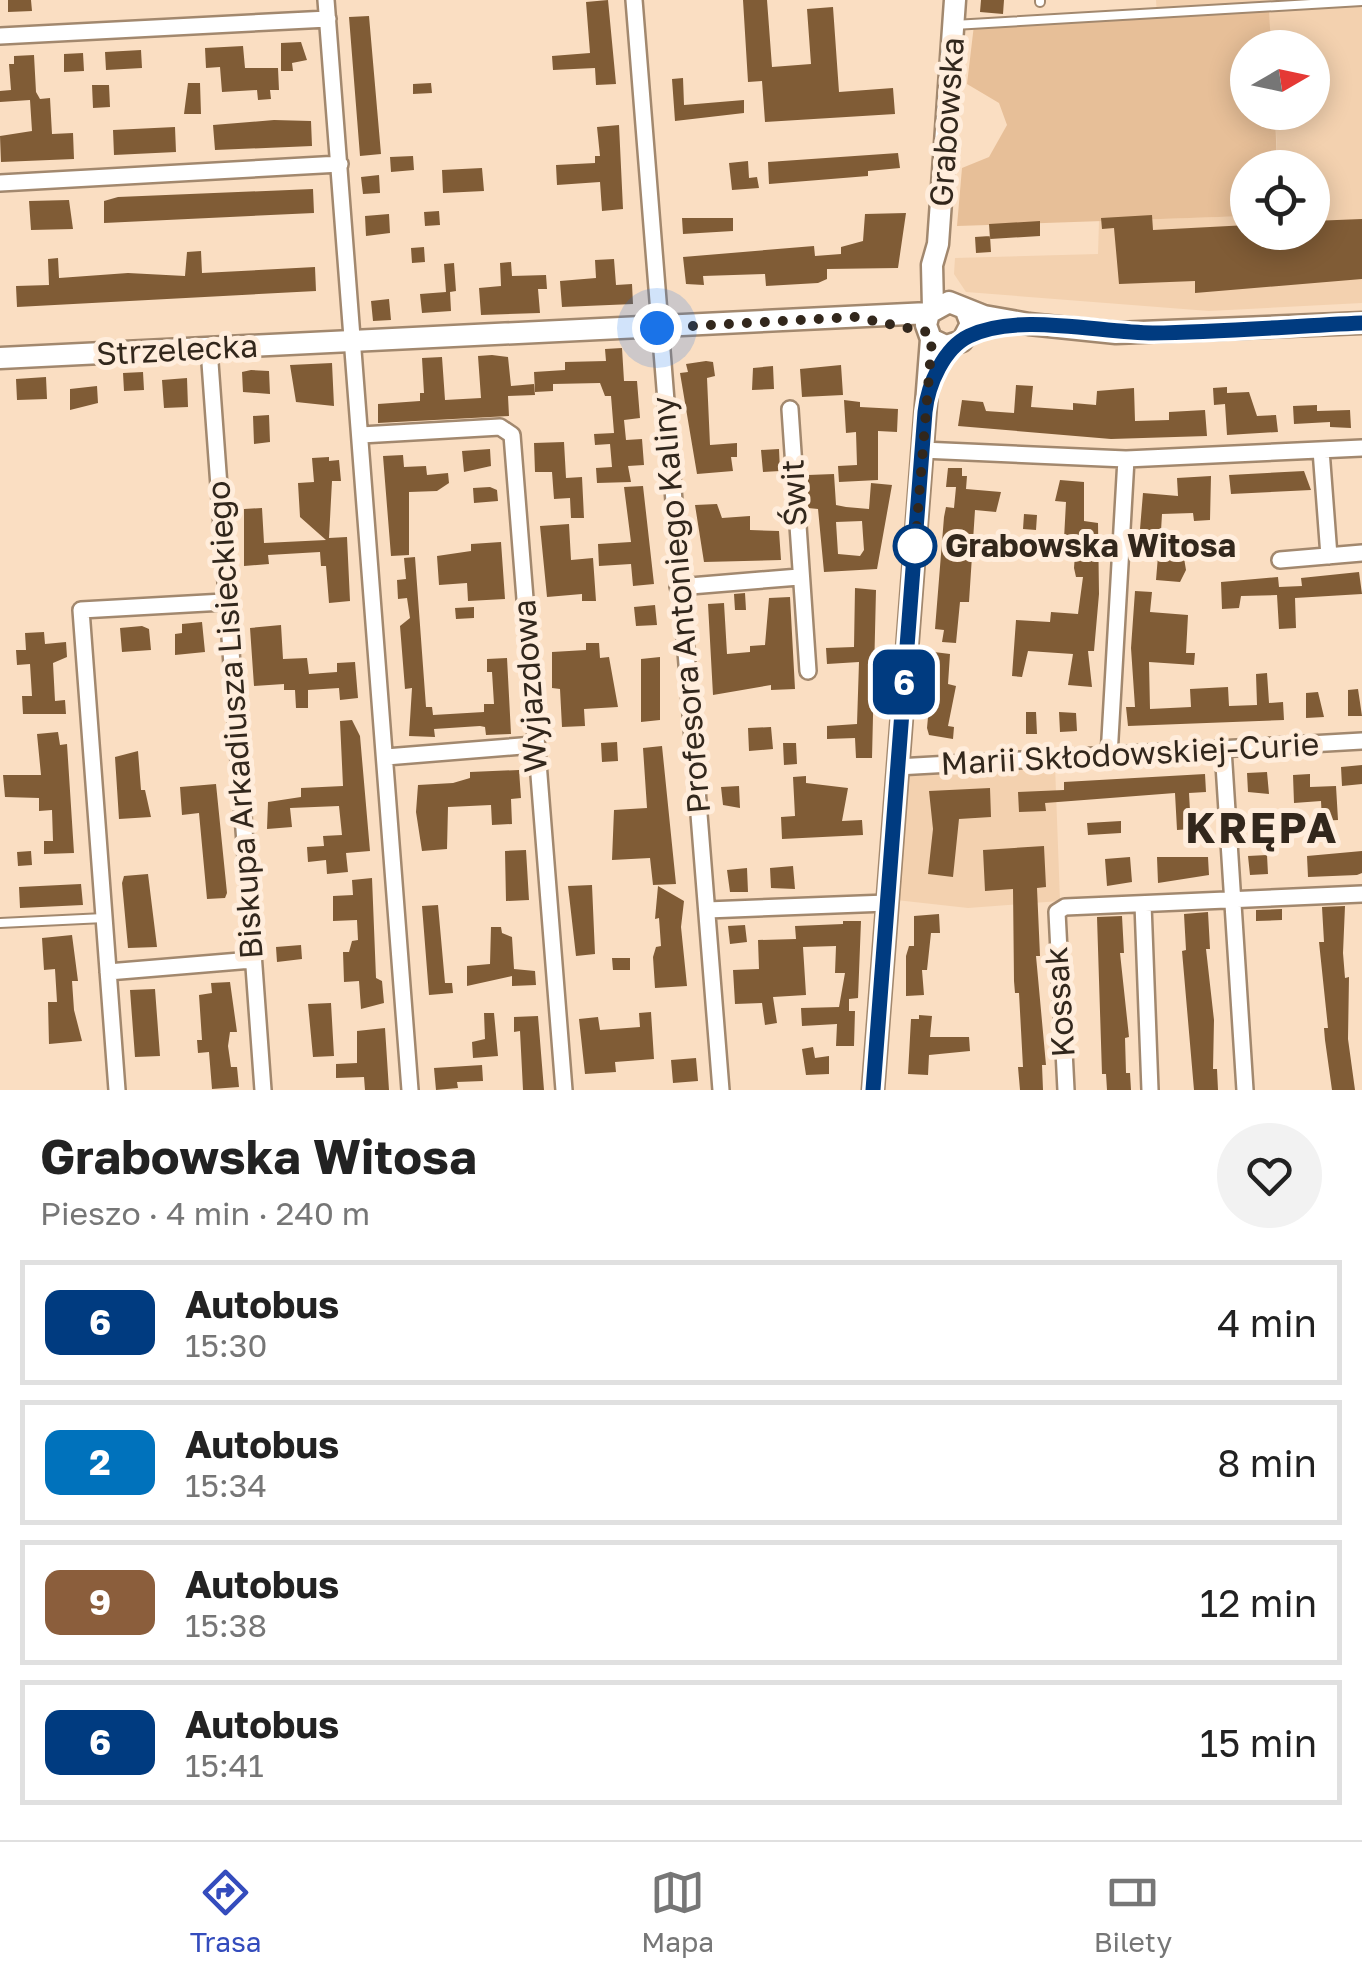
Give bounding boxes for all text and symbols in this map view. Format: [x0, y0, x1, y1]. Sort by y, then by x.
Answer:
north arrow [1230, 30, 1330, 130]
map controls [1230, 30, 1330, 250]
street label: Grabowska [921, 36, 971, 208]
button: locate [1230, 150, 1330, 250]
your location [632, 303, 682, 353]
street label: Strzelecka [95, 326, 259, 372]
street label: Profesora Antoniego Kaliny [643, 395, 717, 815]
street label: Świt [772, 458, 814, 528]
street label: Biskupa Arkadiusza Lisieckiego [198, 480, 270, 960]
marker: Grabowska Witosa [894, 525, 936, 567]
place label: Grabowska Witosa [945, 526, 1236, 564]
street label: Wyjazdowa [504, 598, 554, 774]
line badge: 6 [872, 650, 936, 714]
text: 6 [893, 661, 915, 703]
street label: Marii Skłodowskiej-Curie [940, 724, 1320, 782]
district label: KRĘPA [1185, 802, 1339, 852]
street label: Kossak [1036, 946, 1082, 1059]
button: heart [1217, 1123, 1322, 1228]
text: Grabowska Witosa [40, 1127, 477, 1185]
text: Pieszo · 4 min · 240 m [40, 1194, 370, 1232]
text: Autobus [185, 1281, 339, 1326]
text: 4 min [1217, 1300, 1317, 1345]
text: 6 [89, 1301, 111, 1343]
text: 15:30 [185, 1326, 267, 1364]
text: Autobus [185, 1421, 339, 1466]
text: 8 min [1217, 1440, 1317, 1485]
text: 2 [89, 1441, 111, 1483]
text: 15:34 [185, 1466, 267, 1504]
text: Autobus [185, 1561, 339, 1606]
text: 12 min [1200, 1580, 1317, 1625]
text: 9 [89, 1581, 111, 1623]
text: 15:38 [185, 1606, 267, 1644]
text: Autobus [185, 1701, 339, 1746]
text: 15 min [1200, 1720, 1317, 1765]
text: 6 [89, 1721, 111, 1763]
text: 15:41 [185, 1746, 264, 1784]
tab: Trasa [190, 1865, 262, 1958]
tab: Mapa [641, 1865, 714, 1958]
tab: Bilety [1094, 1865, 1172, 1958]

